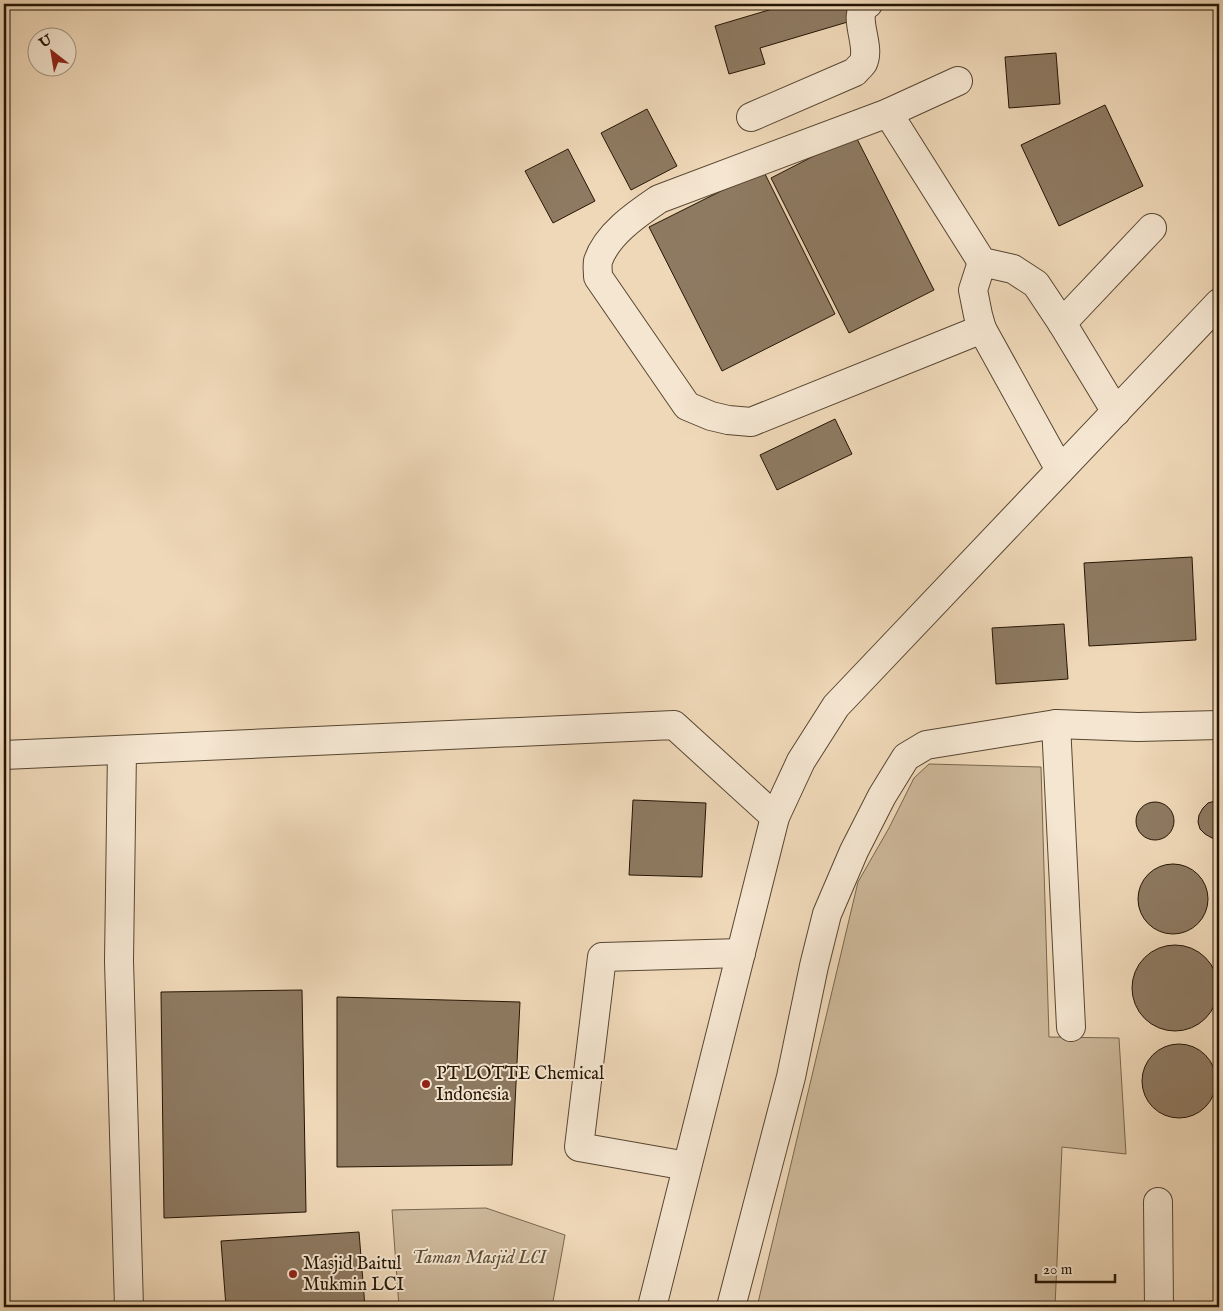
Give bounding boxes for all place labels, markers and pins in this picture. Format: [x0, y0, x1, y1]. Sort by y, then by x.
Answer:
place label: PT LOTTE Chemical Indonesia [436, 1063, 604, 1107]
marker: PT LOTTE Chemical Indonesia [420, 1078, 432, 1090]
place label: Masjid Baitul Mukmin LCI [303, 1253, 405, 1297]
marker: Masjid Baitul Mukmin LCI [287, 1268, 299, 1280]

